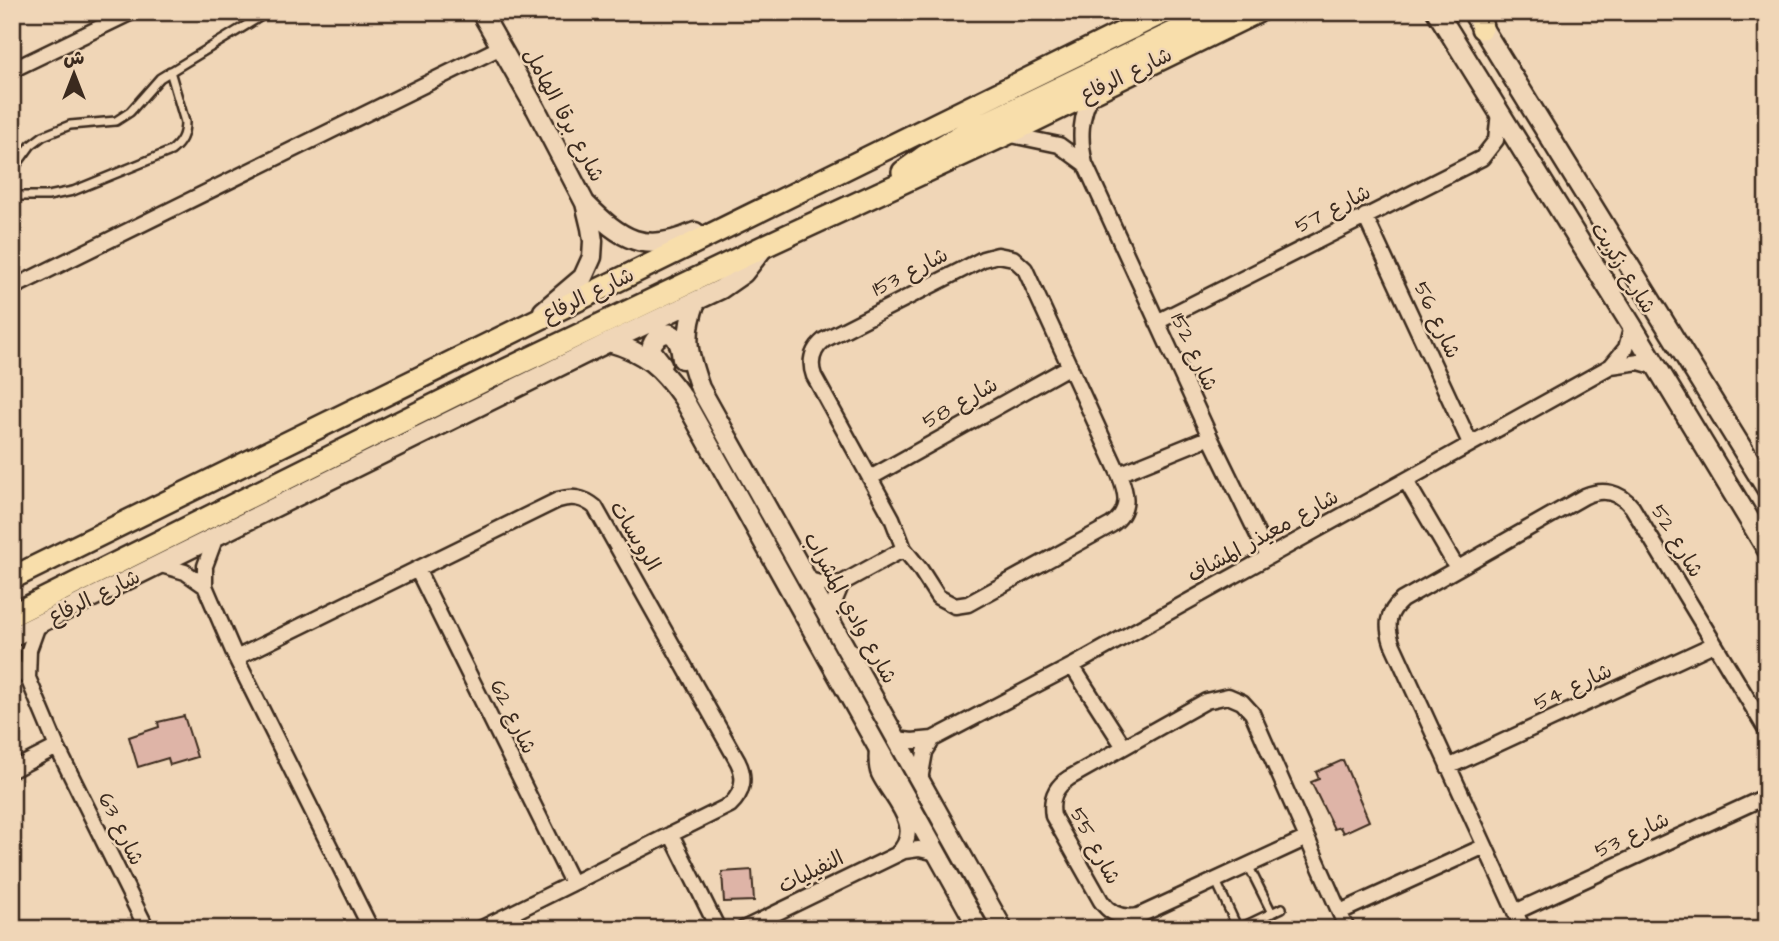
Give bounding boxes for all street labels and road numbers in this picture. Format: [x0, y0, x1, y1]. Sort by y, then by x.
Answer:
street label: شارع الرفاع [1075, 40, 1177, 110]
street label: شارع برقا الهامل [517, 43, 611, 187]
street label: شارع 57 [1290, 178, 1376, 240]
street label: شارع زكريت [1583, 217, 1663, 319]
street label: شارع 153 [867, 240, 953, 304]
street label: شارع الرفاع [537, 260, 639, 330]
street label: شارع 56 [1407, 277, 1467, 363]
street label: شارع 152 [1163, 308, 1225, 396]
street label: شارع 58 [917, 370, 1003, 436]
street label: شارع معيذر المشاف [1182, 482, 1344, 590]
street label: الرويسات [603, 495, 667, 577]
street label: شارع 52 [1644, 499, 1710, 583]
street label: شارع وادي المشراب [796, 527, 904, 689]
street label: شارع الرفاع [43, 562, 145, 632]
street label: شارع 54 [1529, 656, 1617, 718]
street label: شارع 62 [483, 675, 543, 759]
street label: شارع 63 [91, 788, 151, 870]
street label: شارع 55 [1063, 802, 1127, 890]
street label: شارع 53 [1590, 805, 1674, 865]
street label: النفيليات [773, 844, 849, 900]

